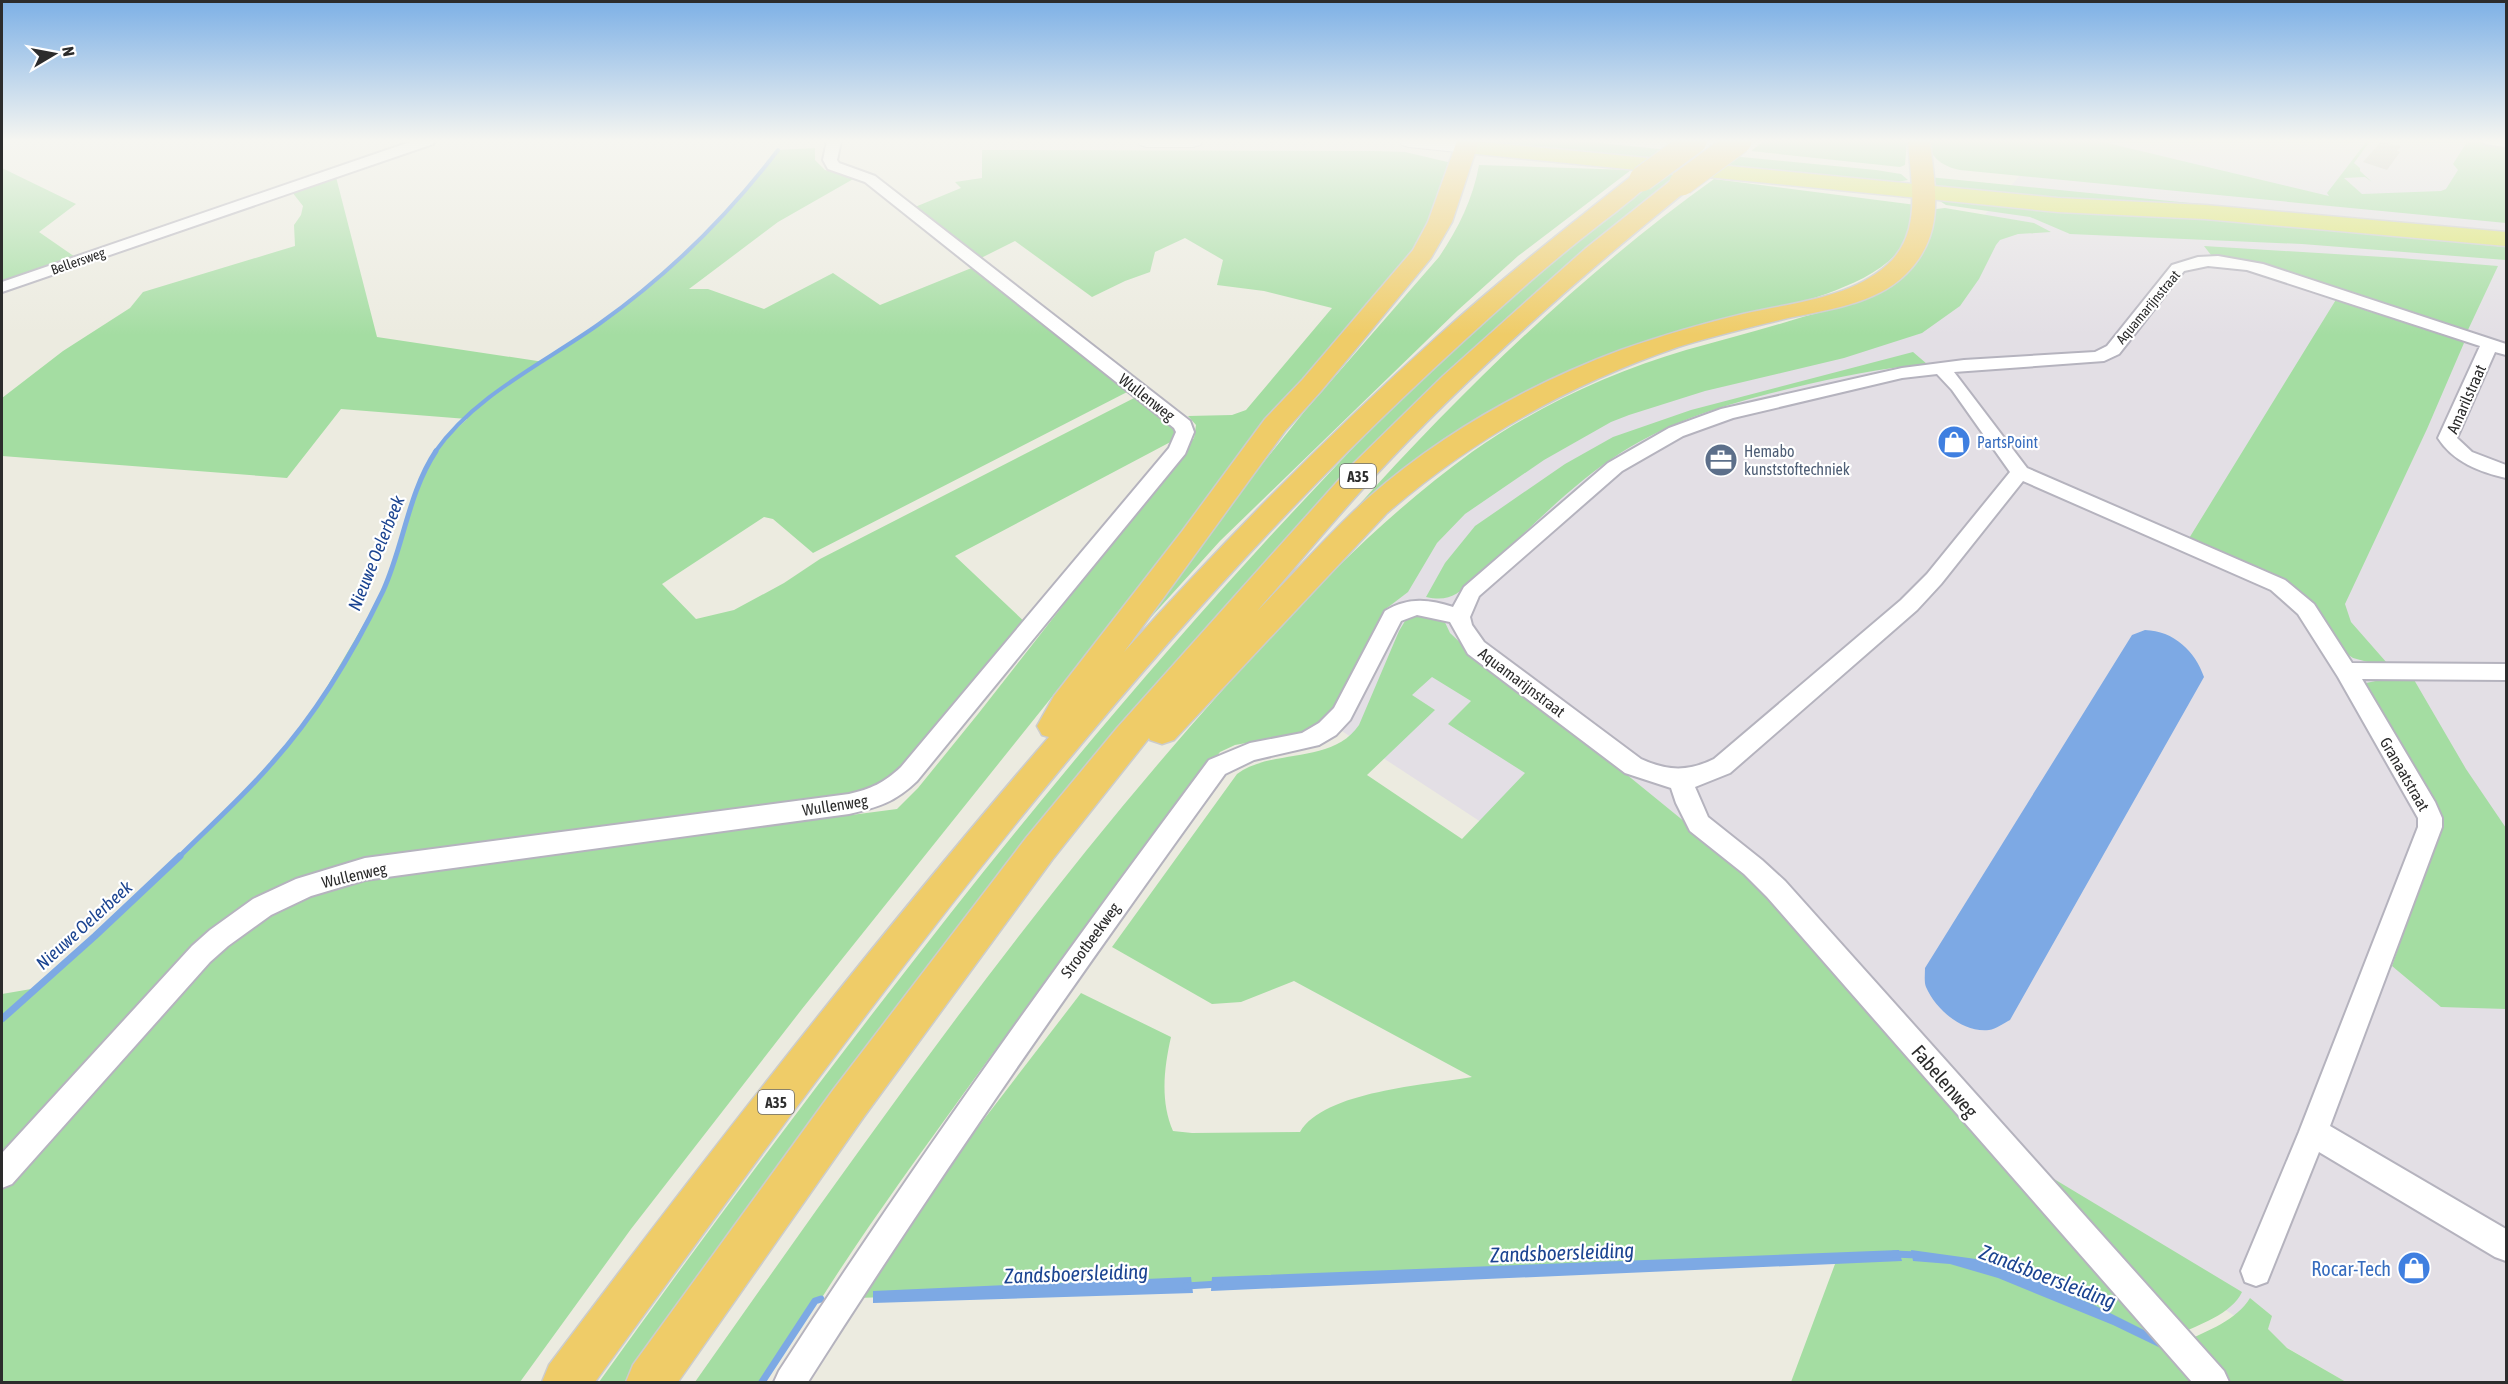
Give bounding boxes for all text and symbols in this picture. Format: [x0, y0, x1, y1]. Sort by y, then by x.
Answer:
north arrow [24, 24, 84, 84]
text: N [59, 45, 78, 58]
street label: Bellersweg [49, 244, 107, 278]
street label: Aquamarijnstraat [2113, 267, 2183, 347]
street label: Amarilstraat [2443, 361, 2489, 436]
street label: Wullenweg [1115, 370, 1179, 425]
shop icon: PartsPoint [1936, 424, 1972, 460]
place label: PartsPoint [1977, 433, 2038, 451]
office icon: Hemabo kunststoftechniek [1703, 442, 1739, 478]
place label: Hemabo kunststoftechniek [1744, 442, 1850, 478]
road number: A35 [1340, 464, 1376, 488]
water label: Nieuwe Oelerbeek [343, 492, 409, 613]
street label: Aquamarijnstraat [1475, 644, 1569, 721]
street label: Granaatstraat [2377, 734, 2433, 814]
street label: Wullenweg [801, 791, 869, 820]
street label: Wullenweg [320, 859, 389, 892]
water label: Nieuwe Oelerbeek [32, 876, 137, 974]
street label: Strootbeekweg [1057, 899, 1124, 982]
street label: Fabelenweg [1907, 1040, 1983, 1122]
road number: A35 [758, 1090, 794, 1114]
water label: Zandsboersleiding [1490, 1237, 1634, 1267]
water label: Zandsboersleiding [1976, 1239, 2120, 1313]
shop icon: Rocar-Tech [2396, 1250, 2432, 1286]
place label: Rocar-Tech [2311, 1257, 2391, 1280]
water label: Zandsboersleiding [1004, 1258, 1148, 1288]

